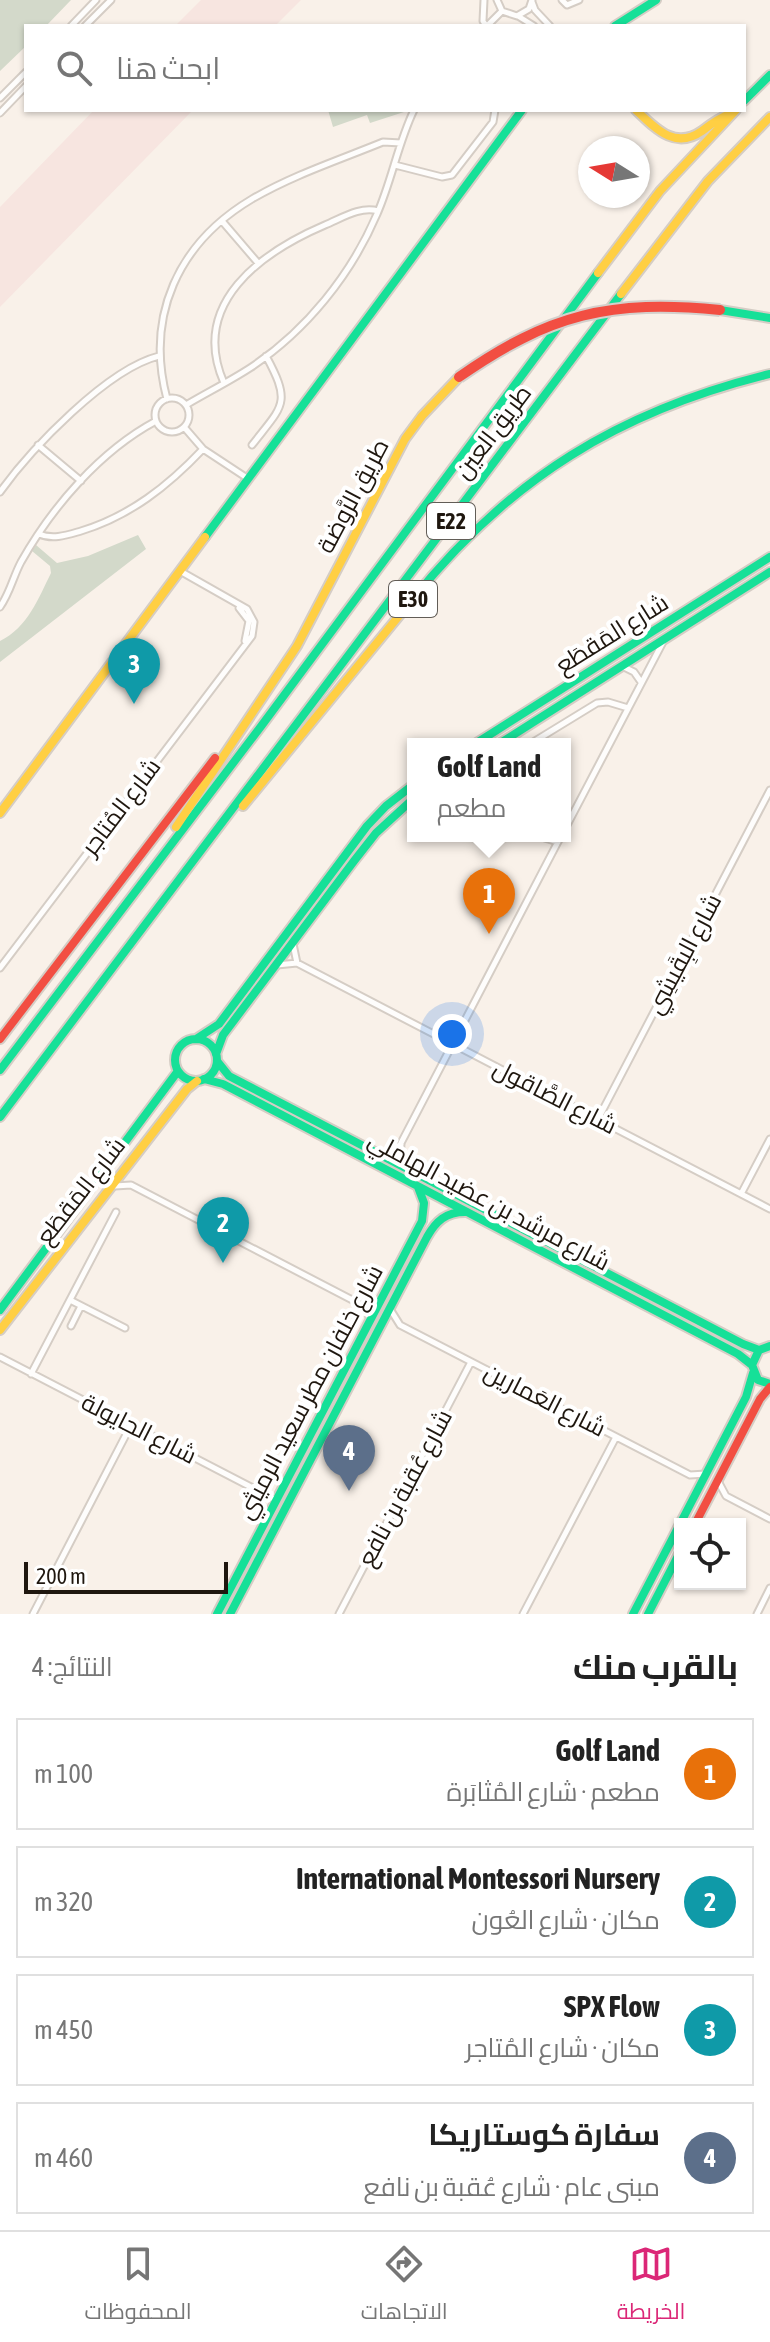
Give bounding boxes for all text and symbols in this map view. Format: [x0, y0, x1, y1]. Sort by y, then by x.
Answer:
search box [24, 24, 746, 112]
icon: search [52, 46, 96, 90]
text: ابحث هنا [116, 51, 220, 85]
north arrow [578, 136, 650, 208]
street label: طريق العين [449, 380, 538, 485]
street label: طريق الرَّوضة [311, 434, 396, 558]
road number: E22 [427, 503, 475, 539]
road number: E30 [389, 581, 437, 617]
street label: شارع المَقطَع [551, 588, 675, 681]
pin: 3 [108, 638, 160, 704]
popup [407, 738, 571, 842]
text: Golf Land [437, 749, 541, 783]
street label: شارع المُتاجر [74, 753, 168, 864]
text: مطعم [437, 793, 507, 823]
pin: 1 [463, 868, 515, 934]
street label: شارع البِقَيشِي [641, 889, 731, 1021]
your location [432, 1014, 472, 1054]
street label: شارع الصَّاقول [488, 1054, 621, 1142]
street label: شارع مرشد بن عضيد الهاملي [361, 1125, 614, 1281]
street label: شارع المَقطَع [31, 1132, 133, 1251]
pin: 2 [197, 1197, 249, 1263]
street label: شارع خلفان مطر سعيد الرميثي [231, 1260, 393, 1526]
street label: شارع العَمارين [479, 1357, 611, 1444]
street label: شارع الحايولة [76, 1388, 201, 1472]
street label: شارع عُقبة بن نافع [352, 1405, 460, 1572]
pin: 4 [323, 1425, 375, 1491]
map controls [674, 1518, 746, 1590]
button: locate [674, 1518, 746, 1590]
scale bar [24, 1558, 228, 1594]
text: 200 m [36, 1563, 86, 1589]
text: بالقرب منك [573, 1647, 738, 1686]
text: النتائج: 4 [32, 1652, 113, 1682]
text: Golf Land [555, 1733, 660, 1767]
text: 100 m [34, 1759, 93, 1789]
text: 1 [704, 1759, 716, 1789]
text: مطعم · شارع المُثابَرة [447, 1777, 660, 1807]
text: International Montessori Nursery [296, 1861, 660, 1895]
text: 320 m [34, 1887, 93, 1917]
text: 2 [704, 1887, 716, 1917]
text: مكان · شارع العُون [472, 1905, 660, 1935]
text: SPX Flow [564, 1989, 660, 2023]
text: 450 m [34, 2015, 93, 2045]
text: 3 [704, 2015, 716, 2045]
text: مكان · شارع المُتاجر [465, 2033, 660, 2063]
text: سفارة كوستاريكا [428, 2117, 660, 2151]
text: 460 m [34, 2143, 93, 2173]
text: 4 [704, 2143, 716, 2173]
text: مبنى عام · شارع عُقبة بن نافع [364, 2172, 660, 2202]
tab: المحفوظات [85, 2242, 192, 2332]
tab: الاتجاهات [361, 2242, 448, 2332]
tab: الخريطة [617, 2242, 685, 2332]

